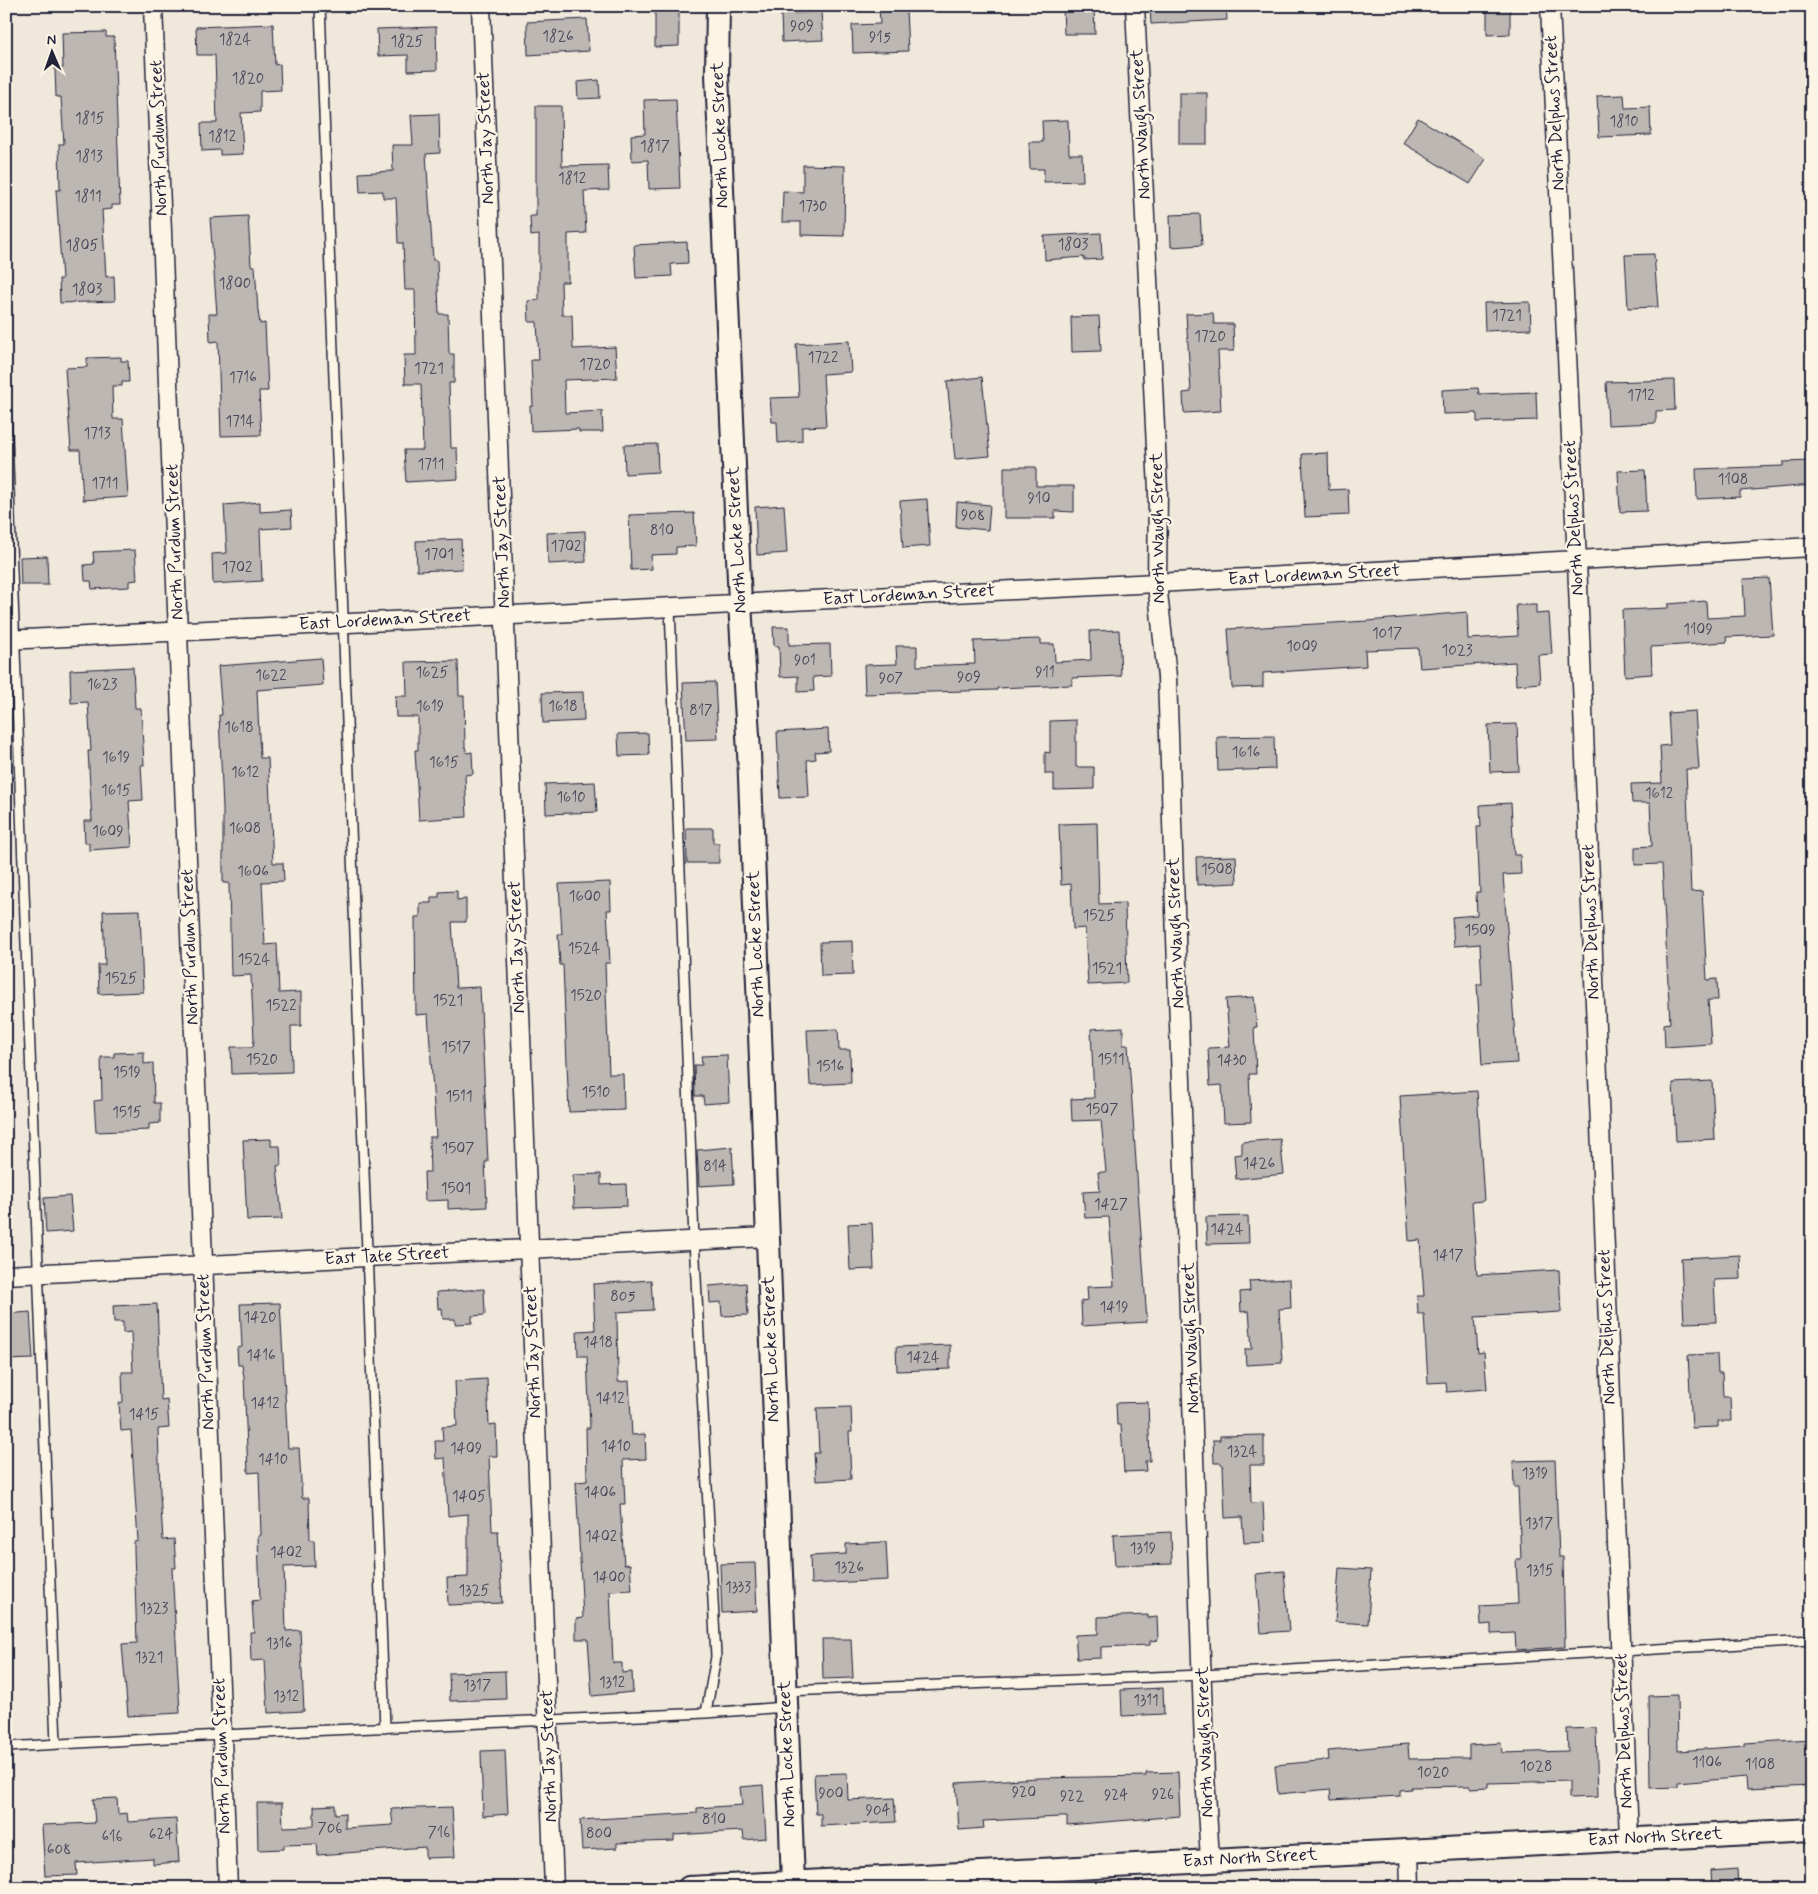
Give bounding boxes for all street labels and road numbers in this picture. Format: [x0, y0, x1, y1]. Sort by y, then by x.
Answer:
street label: North Delphos Street [1539, 34, 1571, 191]
street label: North Waugh Street [1125, 47, 1159, 200]
street label: North Purdum Street [144, 59, 174, 217]
street label: North Locke Street [705, 61, 735, 209]
street label: North Jay Street [472, 71, 500, 205]
street label: North Delphos Street [1558, 439, 1590, 596]
street label: North Waugh Street [1145, 452, 1173, 604]
street label: North Purdum Street [160, 463, 190, 621]
street label: North Locke Street [721, 466, 753, 614]
street label: North Jay Street [488, 475, 516, 609]
street label: East Lordeman Street [1227, 559, 1401, 591]
street label: East Lordeman Street [822, 579, 996, 611]
street label: East Lordeman Street [298, 604, 472, 636]
street label: North Delphos Street [1576, 844, 1606, 1000]
street label: North Waugh Street [1161, 856, 1193, 1009]
street label: North Purdum Street [175, 868, 205, 1026]
street label: North Locke Street [741, 870, 771, 1018]
street label: North Jay Street [503, 880, 531, 1014]
street label: East Tate Street [324, 1241, 450, 1271]
street label: North Delphos Street [1592, 1249, 1622, 1405]
street label: North Waugh Street [1176, 1261, 1208, 1414]
street label: North Purdum Street [191, 1273, 221, 1431]
street label: North Locke Street [756, 1275, 786, 1423]
street label: North Jay Street [519, 1285, 547, 1419]
street label: North Delphos Street [1609, 1653, 1639, 1809]
street label: North Waugh Street [1190, 1665, 1222, 1818]
street label: North Purdum Street [207, 1677, 237, 1835]
street label: North Locke Street [772, 1680, 802, 1828]
street label: North Jay Street [535, 1689, 563, 1823]
street label: East North Street [1587, 1821, 1723, 1853]
street label: East North Street [1182, 1842, 1318, 1874]

